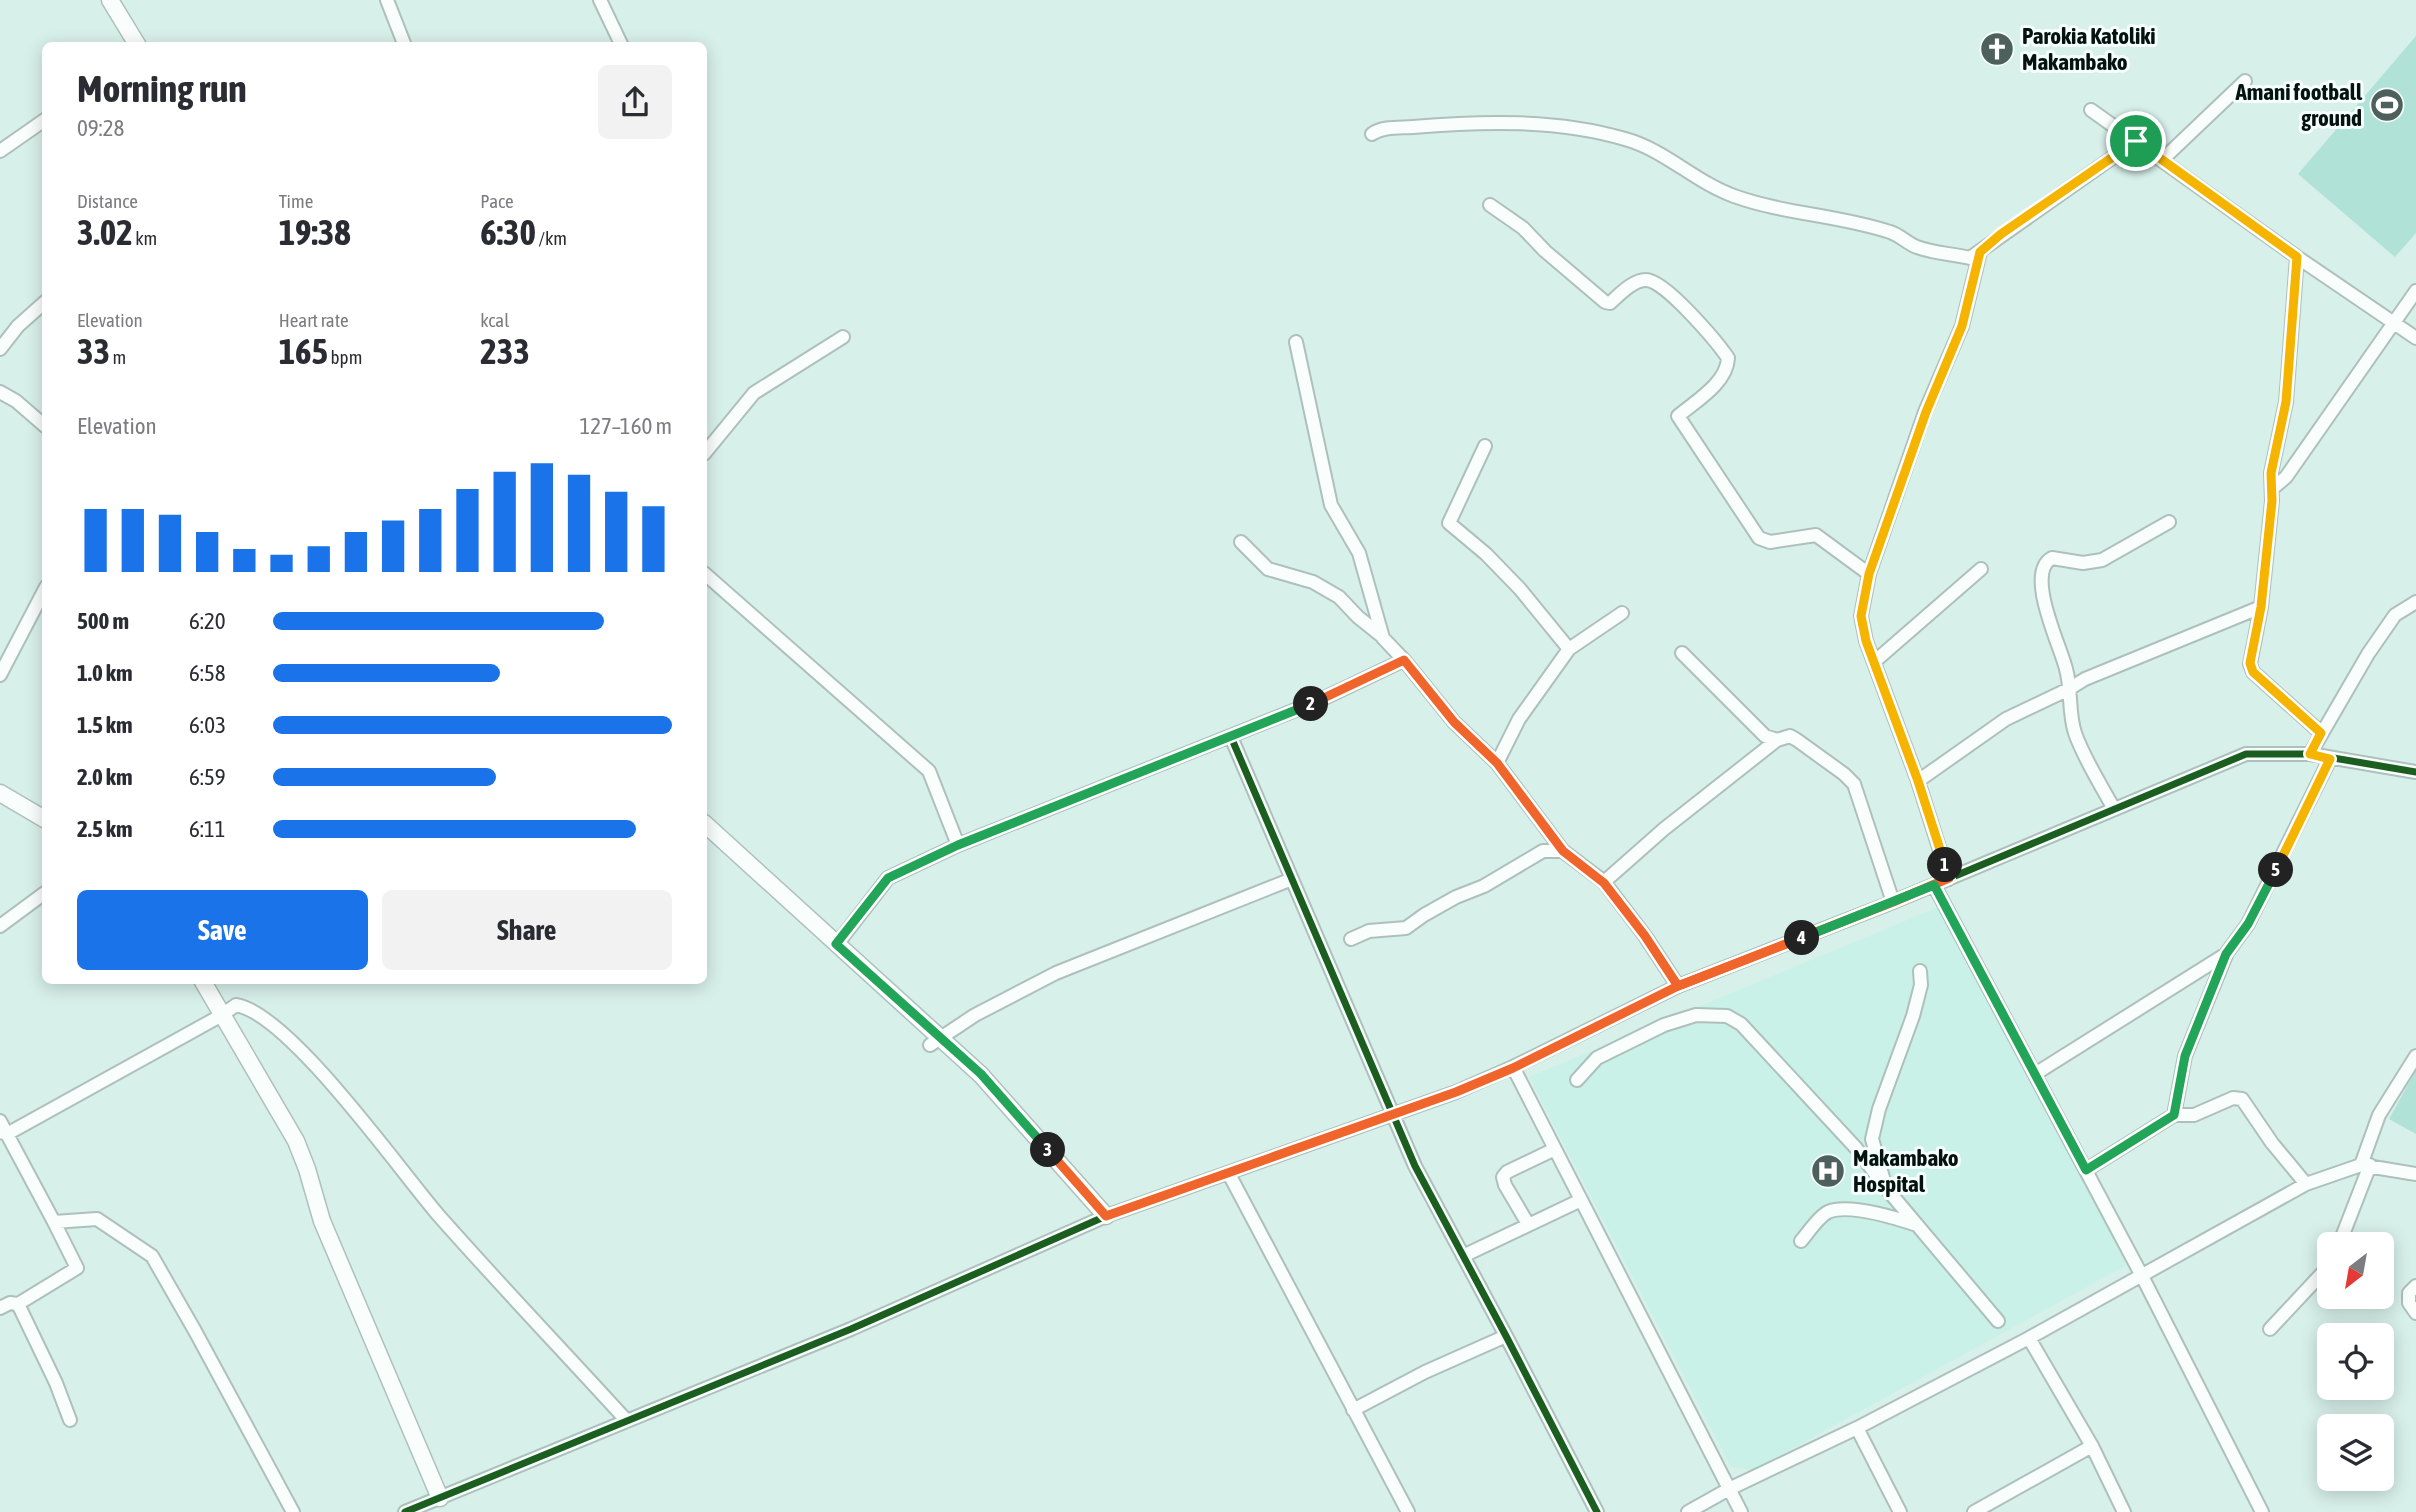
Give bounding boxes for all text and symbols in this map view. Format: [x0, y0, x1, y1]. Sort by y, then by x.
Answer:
place label: Parokia Katoliki Makambako [2022, 23, 2156, 75]
church icon: Parokia Katoliki Makambako [1978, 30, 2016, 68]
button: share [598, 65, 672, 139]
text: Morning run [77, 67, 247, 110]
place label: Amani football ground [2234, 79, 2363, 131]
sports icon: Amani football ground [2368, 86, 2406, 124]
pin [2106, 111, 2166, 171]
text: 09:28 [77, 115, 124, 141]
icon: arrive [2117, 122, 2155, 160]
text: Distance [77, 190, 138, 212]
text: Time [279, 190, 313, 212]
text: Pace [480, 190, 514, 212]
text: 3.02 [77, 212, 133, 252]
text: 19:38 [279, 212, 351, 252]
text: 6:30 [480, 212, 536, 252]
text: km [133, 227, 157, 249]
text: /km [536, 227, 567, 249]
text: Elevation [77, 309, 143, 331]
text: Heart rate [279, 309, 349, 331]
text: kcal [480, 309, 509, 331]
text: 33 [77, 331, 110, 371]
text: 165 [279, 331, 328, 371]
text: 233 [480, 331, 530, 371]
text: m [110, 346, 126, 368]
text: bpm [328, 346, 362, 368]
text: Elevation [77, 413, 157, 439]
text: 127–160 m [579, 413, 672, 439]
text: 500 m [77, 608, 129, 634]
text: 6:20 [189, 608, 226, 634]
text: 1.0 km [77, 660, 133, 686]
text: 6:58 [189, 660, 226, 686]
pin: 2 [1294, 686, 1328, 722]
text: 2 [1306, 692, 1315, 714]
text: 1.5 km [77, 712, 133, 738]
text: 6:03 [189, 712, 226, 738]
text: 2.0 km [77, 764, 133, 790]
text: 6:59 [189, 764, 226, 790]
text: 2.5 km [77, 816, 133, 842]
text: 6:11 [189, 816, 226, 842]
pin: 1 [1927, 848, 1962, 882]
pin: 5 [2258, 852, 2294, 888]
text: 1 [1940, 853, 1949, 875]
text: 5 [2271, 858, 2280, 880]
button: Save [77, 890, 368, 970]
button: Share [382, 890, 672, 970]
pin: 4 [1784, 920, 1820, 956]
text: 4 [1797, 926, 1806, 948]
pin: 3 [1030, 1132, 1066, 1168]
text: 3 [1043, 1138, 1052, 1160]
place label: Makambako Hospital [1853, 1145, 1959, 1197]
hospital icon: Makambako Hospital [1809, 1152, 1847, 1190]
north arrow [2317, 1232, 2394, 1309]
map controls [2317, 1232, 2394, 1491]
button: locate [2317, 1323, 2394, 1400]
button: layers [2317, 1414, 2394, 1491]

